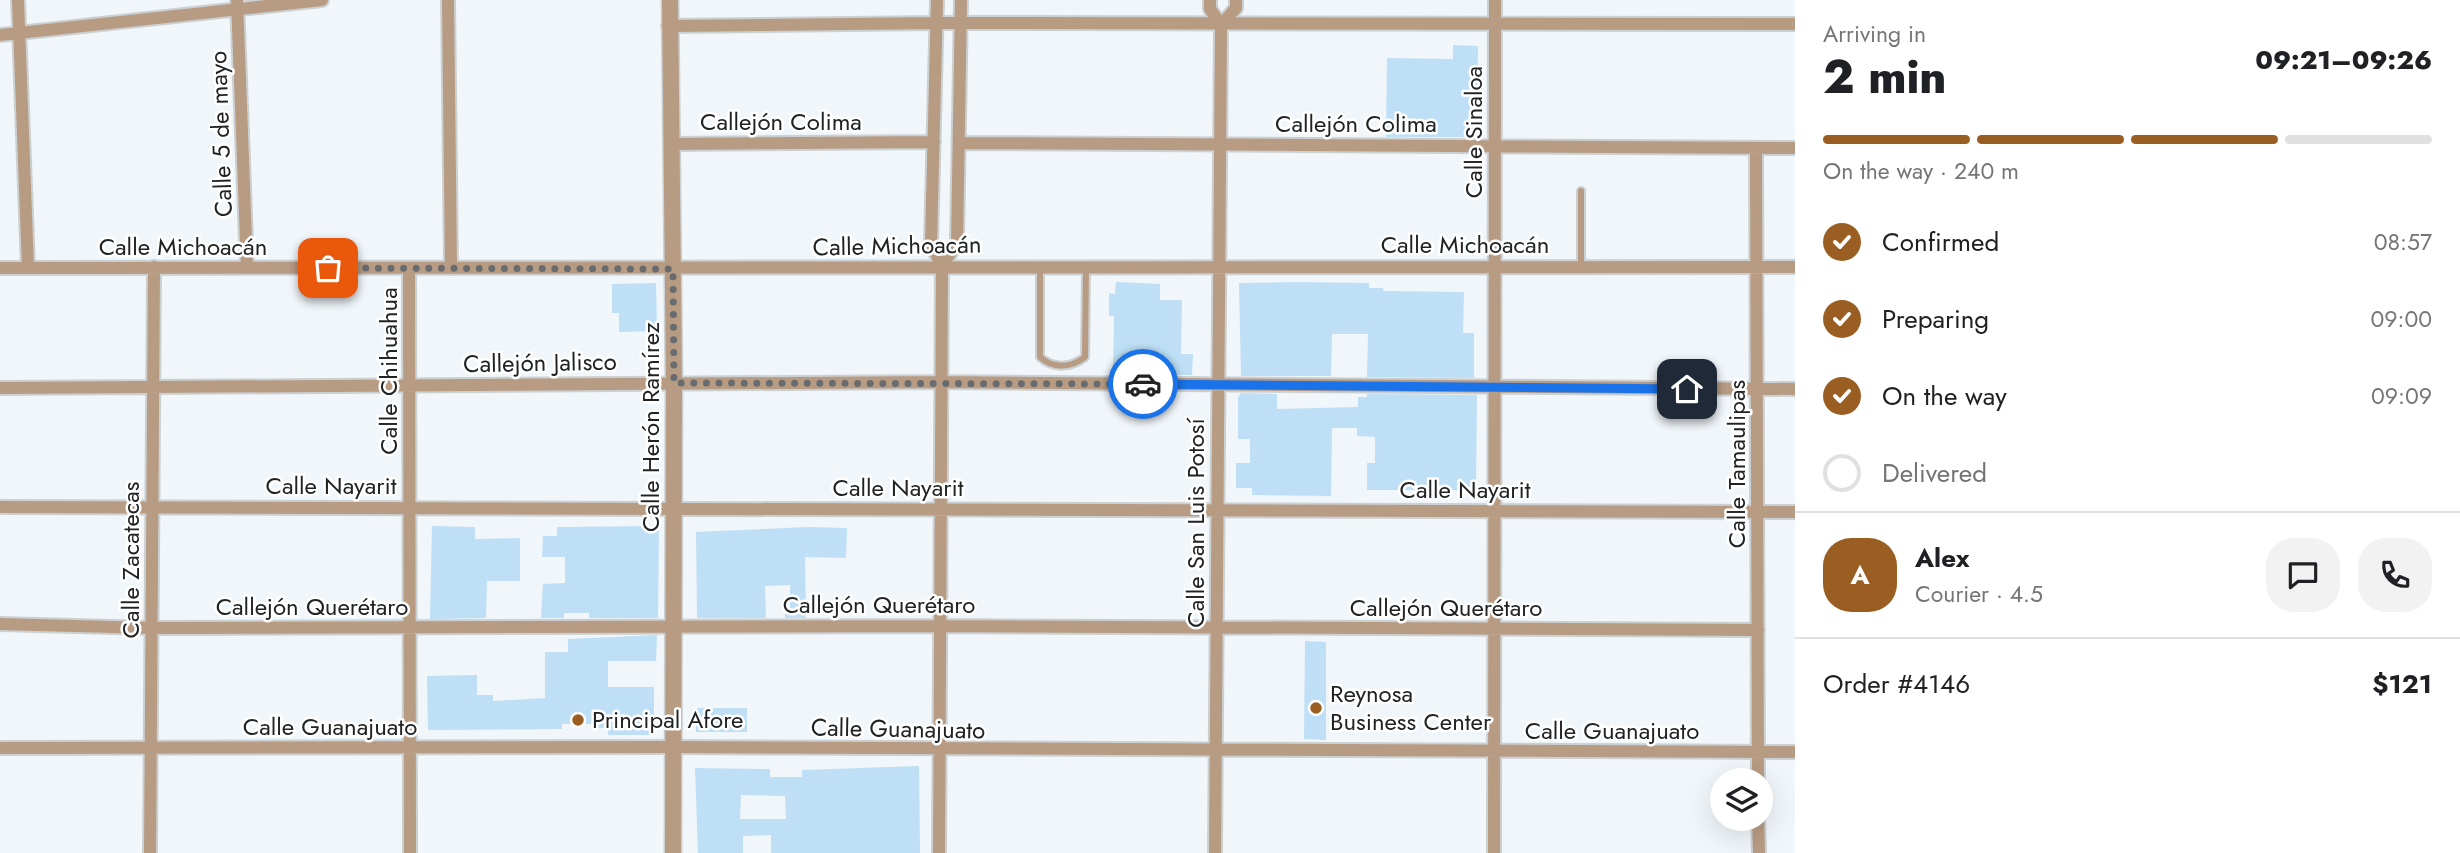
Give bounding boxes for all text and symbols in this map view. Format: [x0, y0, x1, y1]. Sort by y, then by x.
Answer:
text: Arriving in [1823, 17, 1926, 51]
text: 09:21–09:26 [2255, 41, 2432, 79]
text: 2 min [1823, 44, 1947, 110]
street label: Calle 5 de mayo [200, 50, 241, 218]
street label: Calle Sinaloa [1456, 66, 1491, 198]
street label: Callejón Colima [700, 104, 862, 139]
street label: Callejón Colima [1275, 106, 1437, 141]
text: On the way · 240 m [1823, 154, 2019, 188]
icon: check [1823, 223, 1861, 261]
text: Confirmed [1882, 223, 1999, 261]
text: 08:57 [2374, 225, 2432, 259]
street label: Calle Michoacán [812, 227, 982, 264]
street label: Calle Michoacán [1381, 227, 1549, 262]
street label: Calle Michoacán [99, 229, 267, 264]
pin [298, 238, 358, 298]
icon: bag [309, 249, 347, 287]
street label: Calle Chihuahua [371, 287, 406, 455]
icon: check [1823, 300, 1861, 338]
text: Preparing [1882, 300, 1989, 338]
text: 09:00 [2370, 302, 2432, 336]
street label: Calle Herón Ramírez [633, 322, 668, 532]
street label: Callejón Jalisco [463, 344, 617, 381]
courier [1108, 349, 1178, 419]
pin [1657, 359, 1717, 419]
icon: car [1124, 365, 1162, 403]
icon: home [1668, 370, 1706, 408]
icon: check [1823, 377, 1861, 415]
text: On the way [1882, 377, 2007, 415]
text: 09:09 [2371, 379, 2432, 413]
street label: Calle Tamaulipas [1719, 380, 1754, 548]
street label: Calle San Luis Potosí [1178, 418, 1213, 628]
text: Delivered [1882, 454, 1987, 492]
street label: Calle Nayarit [266, 468, 397, 503]
street label: Calle Nayarit [833, 470, 964, 505]
street label: Calle Nayarit [1400, 472, 1531, 507]
street label: Calle Zacatecas [113, 481, 148, 639]
button: chat [2266, 538, 2340, 612]
button: phone [2358, 538, 2432, 612]
text: Alex [1915, 539, 1969, 577]
text: A [1850, 556, 1870, 594]
text: Courier · 4.5 [1915, 577, 2043, 611]
street label: Callejón Querétaro [783, 587, 975, 622]
street label: Callejón Querétaro [216, 589, 408, 624]
street label: Callejón Querétaro [1350, 590, 1542, 625]
text: Order #4146 [1823, 665, 1970, 703]
text: $121 [2372, 665, 2432, 703]
place label: Reynosa Business Center [1330, 676, 1492, 739]
marker: Reynosa Business Center [1308, 700, 1324, 716]
place label: Principal Afore [592, 702, 743, 737]
street label: Calle Guanajuato [243, 709, 417, 744]
street label: Calle Guanajuato [810, 709, 986, 748]
marker: Principal Afore [570, 712, 586, 728]
street label: Calle Guanajuato [1525, 713, 1699, 748]
map controls [1710, 768, 1773, 831]
button: layers [1710, 768, 1773, 831]

